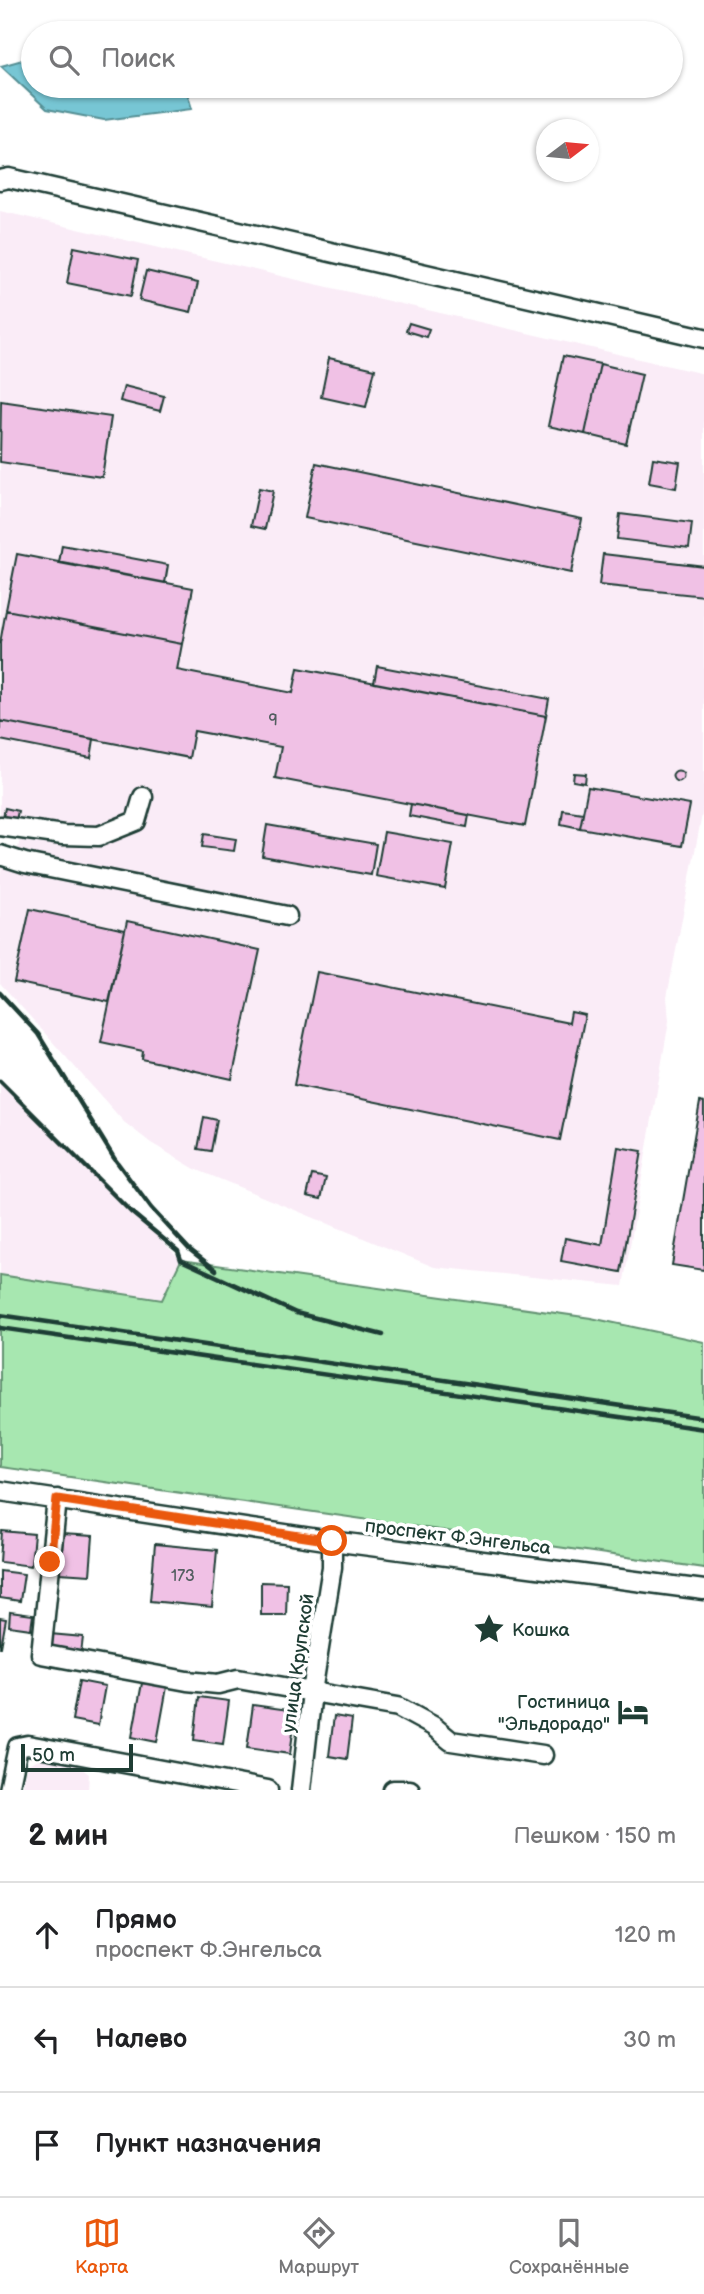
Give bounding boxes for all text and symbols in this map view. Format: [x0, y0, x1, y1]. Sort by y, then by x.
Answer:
search box [21, 21, 683, 98]
icon: search [45, 41, 83, 79]
text: Поиск [101, 44, 175, 75]
north arrow [536, 119, 599, 182]
house number: 9 [268, 711, 278, 730]
street label: проспект Ф.Энгельса [363, 1515, 552, 1560]
route start [316, 1525, 347, 1556]
route end [34, 1546, 65, 1577]
house number: 173 [171, 1567, 195, 1586]
street label: улица Крупской [277, 1592, 320, 1734]
place icon: Кошка [472, 1612, 506, 1646]
place label: Кошка [512, 1619, 570, 1642]
place label: Гостиница "Эльдорадо" [498, 1691, 610, 1736]
hotel icon: Гостиница "Эльдорадо" [616, 1695, 650, 1729]
scale bar [21, 1741, 133, 1773]
text: 50 m [32, 1744, 75, 1767]
text: 2 мин [28, 1818, 108, 1854]
text: Пешком · 150 m [513, 1822, 676, 1850]
text: Прямо [95, 1905, 177, 1936]
icon: ahead [28, 1916, 66, 1954]
text: 120 m [615, 1921, 676, 1949]
text: проспект Ф.Энгельса [95, 1936, 322, 1964]
icon: left [28, 2021, 66, 2059]
text: Налево [95, 2024, 187, 2055]
text: 30 m [623, 2026, 676, 2054]
icon: arrive [28, 2126, 66, 2164]
text: Пункт назначения [95, 2129, 321, 2160]
tab: Карта [75, 2214, 128, 2279]
tab: Маршрут [278, 2214, 359, 2279]
tab: Сохранённые [509, 2214, 629, 2279]

